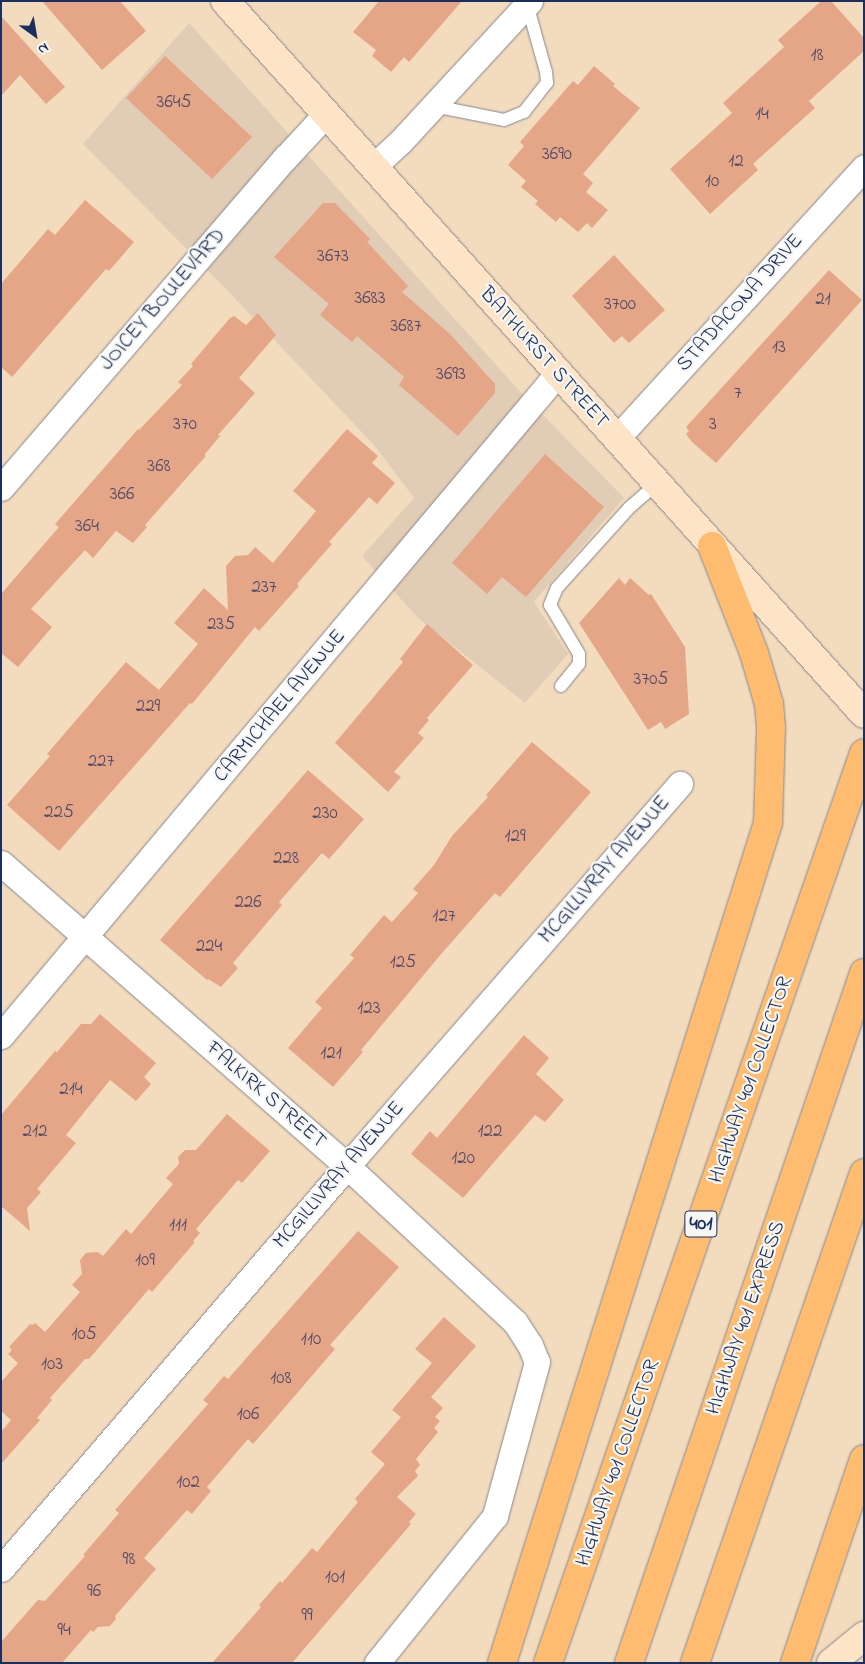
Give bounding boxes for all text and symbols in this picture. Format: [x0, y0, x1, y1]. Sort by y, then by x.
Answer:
north arrow [10, 10, 60, 60]
text: N [34, 37, 53, 60]
house number: 18 [810, 45, 824, 67]
house number: 3645 [157, 92, 191, 114]
house number: 14 [755, 104, 769, 126]
house number: 3690 [542, 144, 572, 166]
house number: 12 [728, 151, 744, 173]
house number: 10 [705, 171, 719, 193]
street label: JOICEY BOULEVARD [95, 224, 231, 376]
street label: STADACONA DRIVE [671, 229, 809, 377]
house number: 3673 [317, 246, 349, 268]
street label: BATHURST STREET [474, 282, 614, 434]
house number: 3683 [354, 288, 386, 310]
house number: 21 [815, 289, 831, 311]
house number: 3700 [604, 294, 636, 316]
house number: 3687 [390, 316, 422, 338]
house number: 13 [772, 337, 786, 359]
house number: 3693 [436, 364, 466, 386]
house number: 7 [734, 383, 742, 405]
house number: 370 [173, 414, 197, 436]
house number: 3 [709, 414, 717, 436]
house number: 368 [147, 456, 171, 478]
house number: 366 [110, 484, 134, 506]
house number: 364 [75, 516, 99, 538]
house number: 237 [251, 577, 277, 599]
house number: 235 [207, 614, 235, 636]
street label: CARMICHAEL AVENUE [209, 624, 351, 788]
house number: 3705 [634, 669, 668, 691]
house number: 229 [136, 696, 160, 718]
house number: 227 [88, 751, 114, 773]
street label: MCGILLIVRAY AVENUE [534, 791, 676, 949]
house number: 225 [44, 802, 74, 824]
house number: 230 [312, 803, 338, 825]
house number: 129 [504, 826, 526, 848]
house number: 228 [273, 848, 299, 870]
house number: 226 [234, 892, 262, 914]
house number: 127 [432, 906, 456, 928]
house number: 224 [196, 936, 222, 958]
house number: 125 [390, 952, 416, 974]
street label: HIGHWAY 401 COLLECTOR [704, 973, 798, 1187]
house number: 123 [357, 998, 381, 1020]
street label: FALKIRK STREET [201, 1036, 331, 1154]
house number: 121 [320, 1043, 342, 1065]
house number: 214 [59, 1079, 83, 1101]
street label: MCGILLIVRAY AVENUE [268, 1096, 410, 1254]
house number: 212 [23, 1121, 47, 1143]
house number: 122 [478, 1121, 502, 1143]
house number: 120 [451, 1148, 475, 1170]
road number: 401 [684, 1206, 718, 1242]
house number: 111 [169, 1215, 187, 1237]
street label: HIGHWAY 401 EXPRESS [701, 1218, 791, 1418]
house number: 109 [135, 1250, 155, 1272]
house number: 105 [71, 1324, 97, 1346]
house number: 110 [301, 1329, 321, 1351]
house number: 103 [41, 1354, 63, 1376]
street label: HIGHWAY 401 COLLECTOR [571, 1356, 665, 1570]
house number: 108 [270, 1368, 292, 1390]
house number: 106 [237, 1404, 259, 1426]
house number: 102 [176, 1472, 200, 1494]
house number: 98 [123, 1549, 135, 1571]
house number: 101 [325, 1567, 345, 1589]
house number: 96 [87, 1581, 101, 1603]
house number: 99 [301, 1605, 313, 1627]
house number: 94 [57, 1620, 71, 1642]

